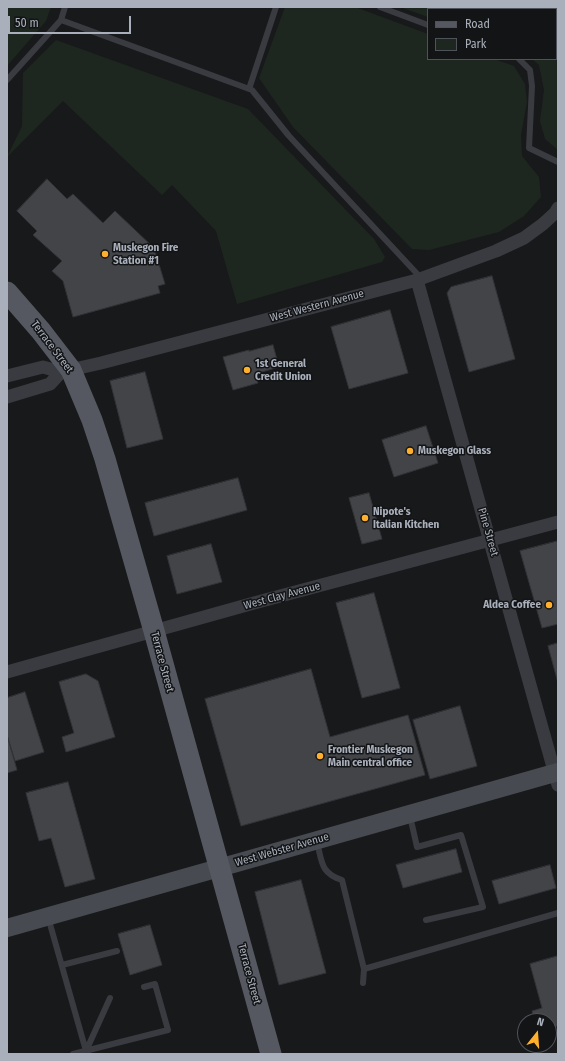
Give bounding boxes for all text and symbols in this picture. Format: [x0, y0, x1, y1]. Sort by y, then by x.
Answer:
scale bar [10, 8, 133, 34]
legend [427, 8, 557, 60]
text: 50 m [15, 16, 39, 30]
text: Road [465, 17, 490, 31]
text: Park [465, 37, 486, 51]
place label: Muskegon Fire Station #1 [113, 241, 178, 267]
marker: Muskegon Fire Station #1 [100, 249, 110, 259]
street label: West Western Avenue [269, 287, 365, 325]
street label: Terrace Street [28, 318, 76, 376]
place label: 1st General Credit Union [255, 357, 312, 383]
marker: 1st General Credit Union [242, 365, 252, 375]
place label: Muskegon Glass [418, 444, 491, 458]
marker: Muskegon Glass [405, 446, 415, 456]
place label: Nipote's Italian Kitchen [373, 505, 439, 531]
street label: Pine Street [475, 506, 501, 558]
marker: Nipote's Italian Kitchen [360, 513, 370, 523]
street label: West Clay Avenue [242, 579, 322, 613]
place label: Aldea Coffee [483, 598, 541, 612]
marker: Aldea Coffee [544, 600, 554, 610]
street label: Terrace Street [148, 630, 176, 694]
place label: Frontier Muskegon Main central office [328, 743, 413, 769]
marker: Frontier Muskegon Main central office [315, 751, 325, 761]
street label: West Webster Avenue [234, 830, 330, 870]
street label: Terrace Street [235, 942, 263, 1006]
north arrow [517, 1013, 557, 1053]
text: N [535, 1015, 545, 1029]

